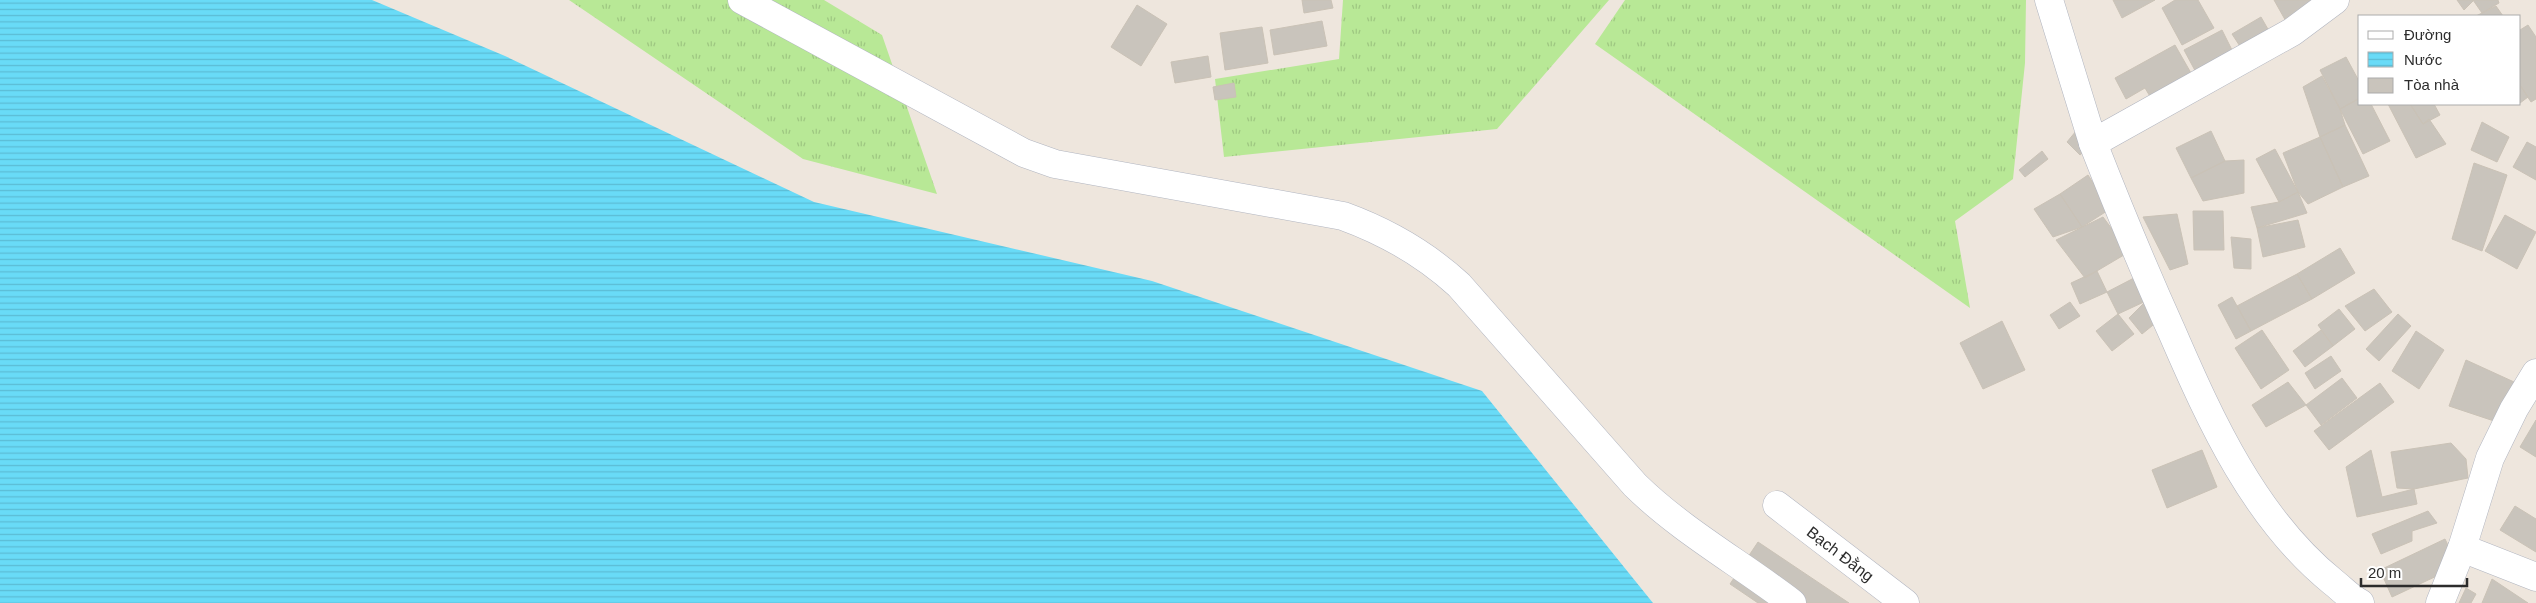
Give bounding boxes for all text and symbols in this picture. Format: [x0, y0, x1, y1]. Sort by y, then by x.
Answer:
legend [2358, 15, 2521, 105]
text: Đường [2404, 26, 2451, 43]
text: Nước [2404, 51, 2443, 68]
text: Tòa nhà [2404, 76, 2460, 93]
street label: Bạch Đằng [1804, 523, 1877, 585]
scale bar [2361, 556, 2467, 588]
text: 20 m [2368, 564, 2401, 581]

